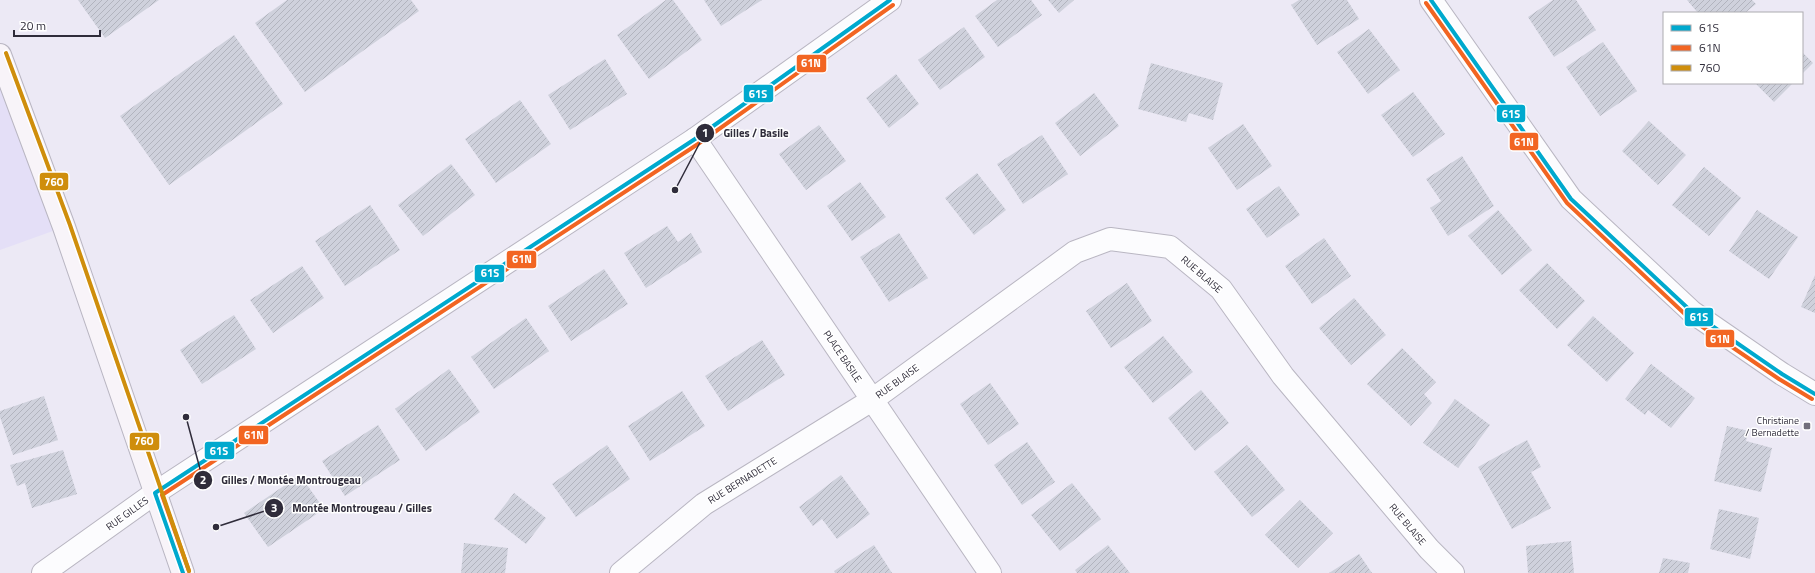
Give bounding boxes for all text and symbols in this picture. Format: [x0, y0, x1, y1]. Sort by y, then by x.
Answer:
scale bar [14, 12, 100, 38]
legend [1663, 12, 1803, 84]
text: 20 m [20, 16, 46, 35]
text: 61S [1699, 18, 1719, 37]
text: 61N [1699, 38, 1721, 57]
line badge: 61N [796, 54, 827, 73]
text: 61N [801, 55, 821, 71]
text: 76O [1699, 58, 1720, 77]
line badge: 61S [743, 84, 774, 103]
text: 61S [749, 86, 767, 102]
line badge: 61S [1496, 104, 1526, 123]
text: 61S [1502, 106, 1520, 122]
callout: Gilles / Basile [695, 121, 797, 144]
text: 1 [702, 123, 708, 142]
text: Gilles / Basile [723, 125, 789, 141]
line badge: 61N [1509, 132, 1539, 151]
text: 61N [1514, 134, 1534, 150]
line badge: 76O [39, 172, 69, 191]
text: 76O [44, 174, 64, 190]
line badge: 61N [506, 250, 537, 269]
text: 61N [512, 251, 532, 267]
street label: RUE BLAISE [1178, 252, 1226, 297]
line badge: 61S [474, 264, 505, 283]
text: 61S [481, 265, 499, 281]
line badge: 61S [1684, 307, 1714, 327]
text: 61S [1690, 309, 1708, 325]
street label: PLACE BASILE [820, 327, 866, 386]
line badge: 61N [1705, 329, 1735, 348]
text: 61N [1710, 331, 1730, 347]
street label: RUE BLAISE [872, 360, 923, 402]
place label: Christiane / Bernadette [1745, 413, 1799, 440]
marker: Christiane / Bernadette [1802, 421, 1812, 431]
line badge: 61N [238, 425, 269, 445]
text: 61N [244, 427, 264, 443]
line badge: 76O [129, 432, 160, 451]
text: 76O [134, 433, 154, 449]
line badge: 61S [204, 441, 235, 460]
text: 61S [210, 443, 228, 459]
street label: RUE BERNADETTE [705, 453, 780, 508]
callout: Gilles / Montée Montrougeau [193, 469, 369, 492]
text: 2 [200, 470, 206, 489]
text: Gilles / Montée Montrougeau [221, 472, 361, 488]
street label: RUE GILLES [103, 493, 152, 534]
callout: Montée Montrougeau / Gilles [264, 496, 440, 519]
text: 3 [271, 498, 277, 517]
text: Montée Montrougeau / Gilles [292, 500, 432, 516]
street label: RUE BLAISE [1386, 500, 1430, 549]

